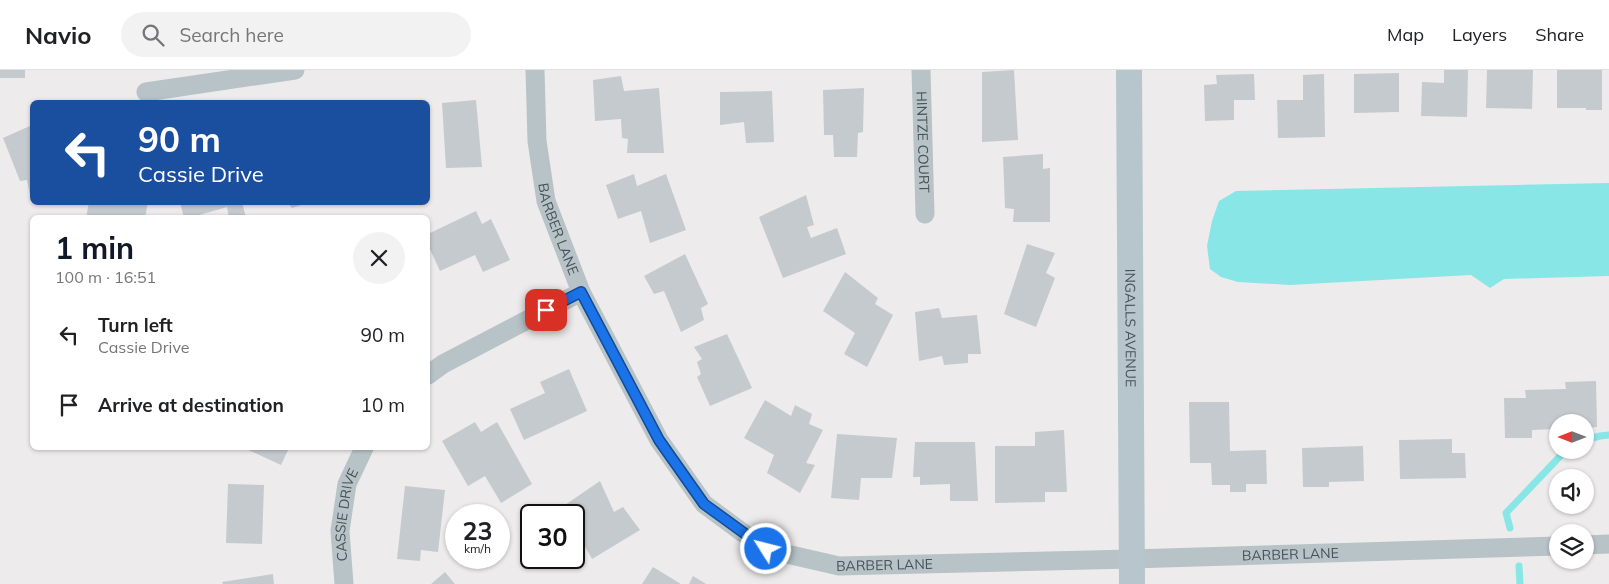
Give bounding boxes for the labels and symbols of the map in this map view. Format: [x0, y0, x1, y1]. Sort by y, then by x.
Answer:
street label: HINTZE COURT [913, 91, 933, 194]
street label: BARBER LANE [534, 182, 583, 278]
street label: INGALLS AVENUE [1121, 269, 1140, 387]
pin [525, 289, 567, 331]
north arrow [1549, 414, 1594, 459]
street label: CASSIE DRIVE [331, 465, 362, 562]
speed limit sign: 30 [520, 504, 585, 569]
position arrow [739, 522, 791, 574]
street label: BARBER LANE [1242, 544, 1339, 565]
street label: BARBER LANE [836, 555, 933, 575]

